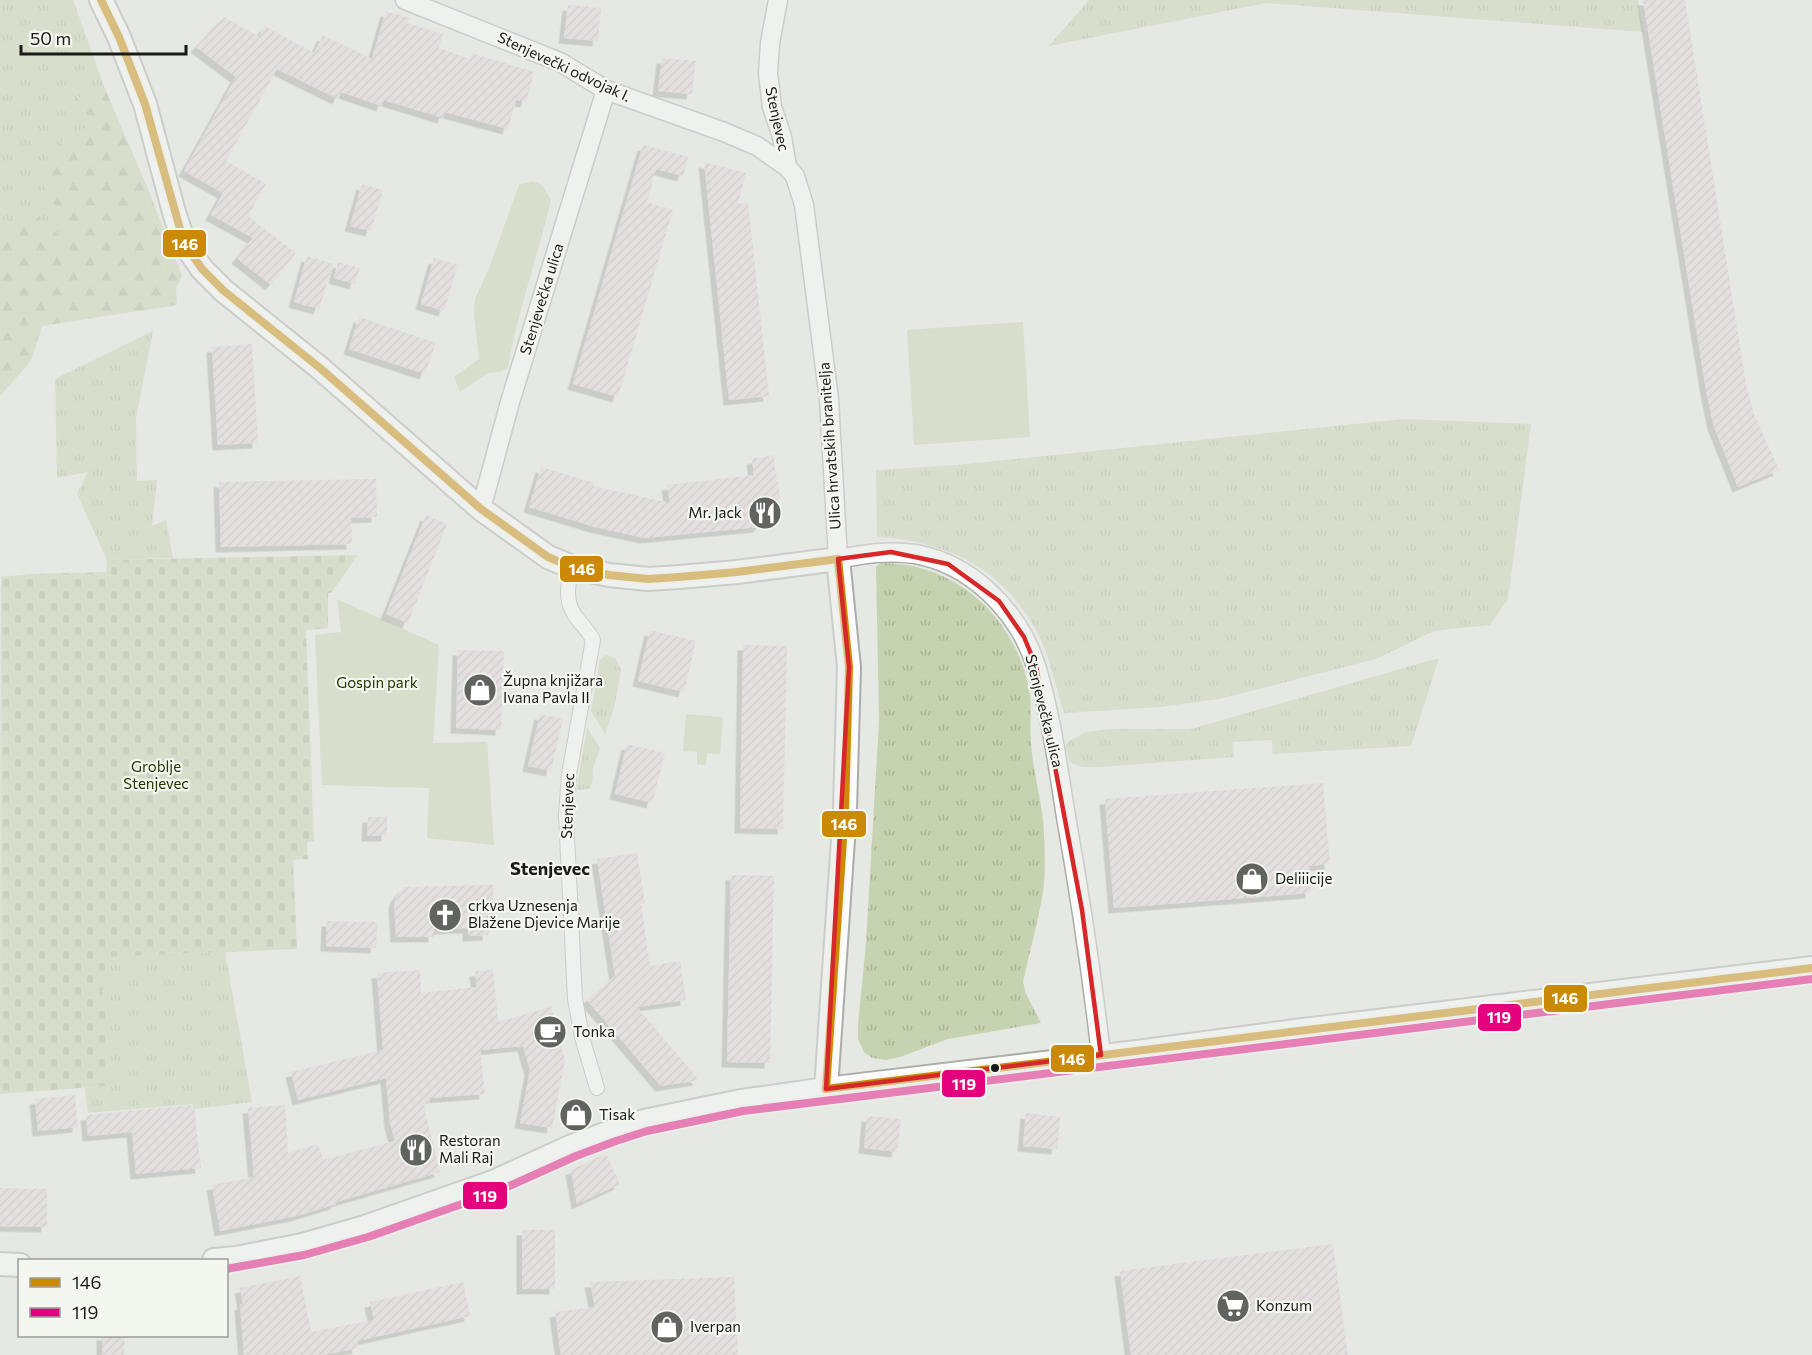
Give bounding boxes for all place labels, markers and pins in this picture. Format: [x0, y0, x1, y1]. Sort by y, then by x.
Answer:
restaurant icon: Mr. Jack [747, 495, 783, 531]
place label: Mr. Jack [688, 503, 742, 521]
place label: Župna knjižara Ivana Pavla II [503, 670, 603, 706]
shop icon: Župna knjižara Ivana Pavla II [462, 672, 498, 708]
shop icon: Deliiicije [1234, 861, 1270, 897]
place label: Deliiicije [1275, 869, 1332, 887]
place label: crkva Uznesenja Blažene Djevice Marije [468, 896, 620, 931]
church icon: crkva Uznesenja Blažene Djevice Marije [427, 897, 463, 933]
cafe icon: Tonka [532, 1014, 568, 1050]
place label: Tonka [573, 1022, 615, 1040]
unlabelled marker [989, 1062, 1001, 1074]
shop icon: Tisak [558, 1097, 594, 1133]
place label: Tisak [599, 1105, 635, 1123]
place label: Restoran Mali Raj [439, 1131, 501, 1166]
restaurant icon: Restoran Mali Raj [398, 1132, 434, 1168]
supermarket icon: Konzum [1215, 1288, 1251, 1324]
place label: Konzum [1256, 1296, 1312, 1314]
shop icon: Iverpan [649, 1309, 685, 1345]
place label: Iverpan [690, 1317, 741, 1335]

